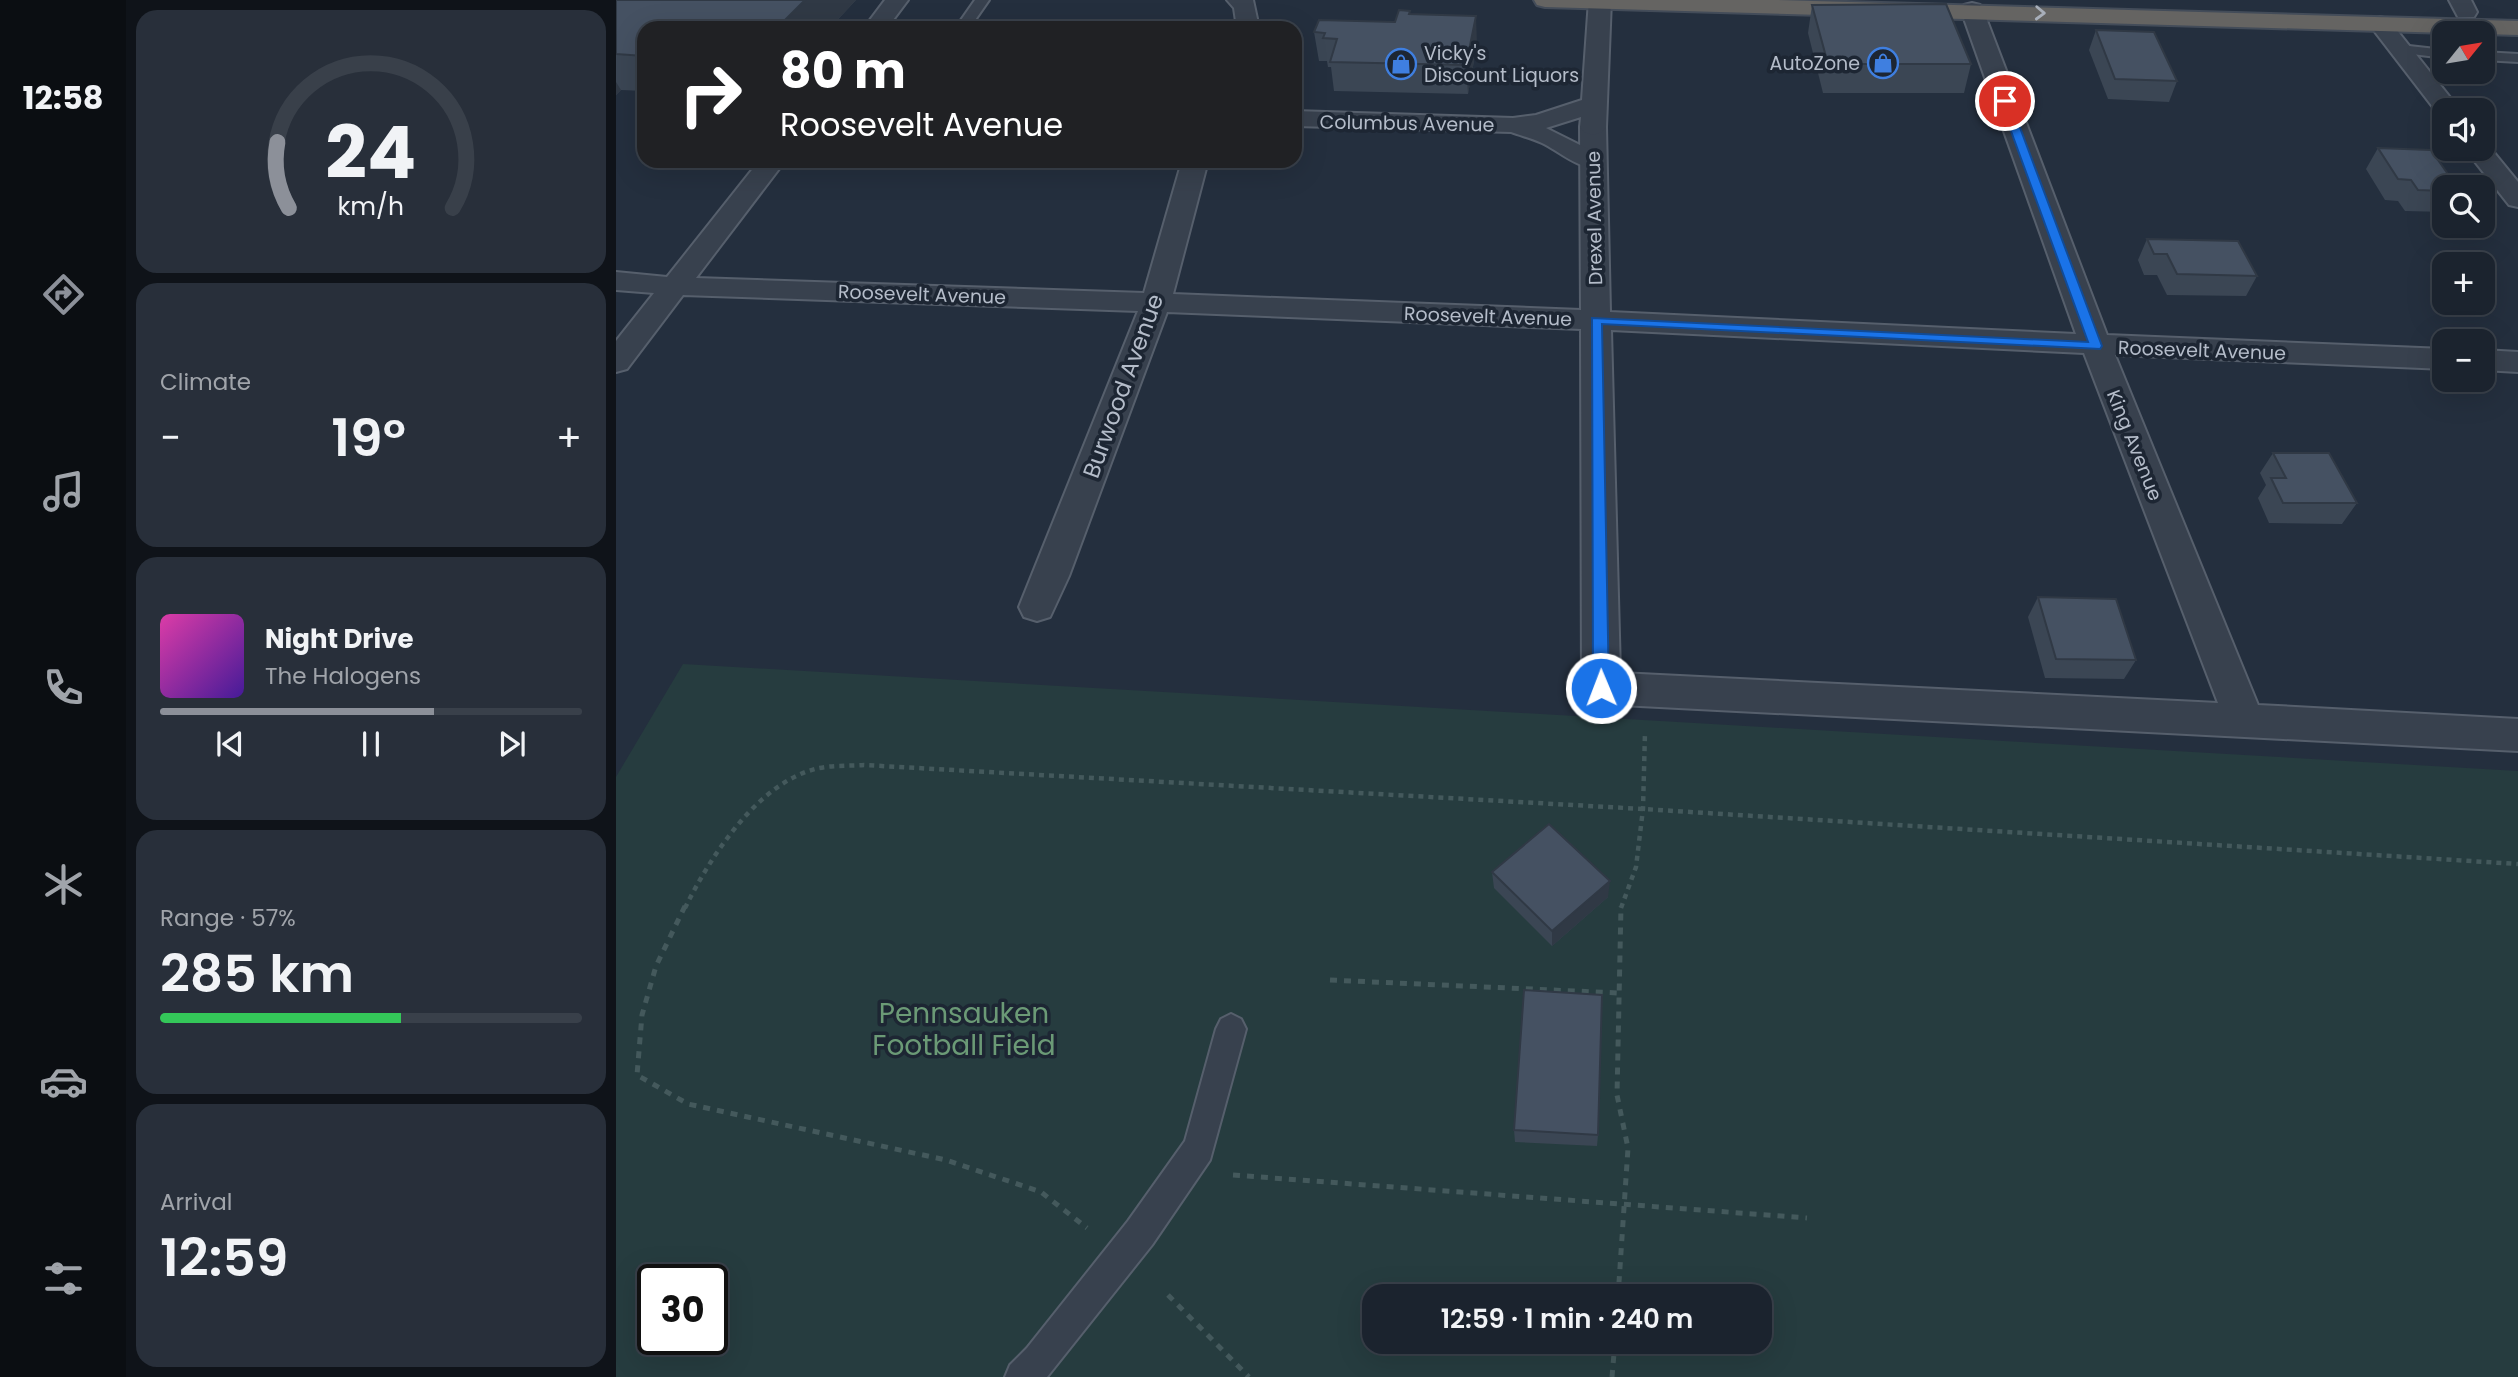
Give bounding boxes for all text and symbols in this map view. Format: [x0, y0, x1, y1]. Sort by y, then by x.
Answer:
one-way arrow [2035, 5, 2046, 20]
north arrow [2432, 21, 2496, 84]
map controls [2432, 21, 2495, 392]
text: 80 m [780, 37, 906, 105]
place label: Vicky's Discount Liquors [1424, 40, 1579, 89]
shop icon: AutoZone [1866, 46, 1900, 80]
shop icon: Vicky's Discount Liquors [1384, 47, 1418, 81]
icon: right [665, 49, 756, 140]
place label: AutoZone [1770, 50, 1860, 77]
pin [1975, 71, 2035, 131]
text: 12:58 [23, 75, 103, 120]
icon: arrive [1986, 82, 2024, 120]
button: sound [2432, 98, 2495, 161]
text: 24 [326, 102, 416, 203]
text: Roosevelt Avenue [780, 102, 1063, 147]
street label: Columbus Avenue [1319, 108, 1495, 139]
street label: Drexel Avenue [1580, 151, 1609, 285]
button: search [2432, 175, 2495, 238]
text: km/h [338, 189, 404, 224]
button: + [2432, 252, 2495, 315]
icon: directions [39, 270, 88, 319]
street label: Roosevelt Avenue [838, 278, 1006, 311]
street label: Burwood Avenue [1075, 289, 1171, 483]
street label: Roosevelt Avenue [1404, 300, 1572, 333]
button: − [2432, 329, 2495, 392]
street label: Roosevelt Avenue [2118, 334, 2286, 367]
text: Climate [160, 366, 251, 398]
street label: King Avenue [2100, 386, 2169, 505]
text: 19° [331, 401, 406, 474]
text: − [160, 411, 181, 464]
text: + [556, 411, 582, 464]
icon: music [39, 467, 88, 516]
text: Night Drive [265, 621, 413, 657]
position arrow [1564, 651, 1638, 725]
text: The Halogens [265, 660, 421, 692]
icon: phone [39, 663, 88, 712]
icon: previous [211, 725, 249, 763]
icon: pause [352, 725, 390, 763]
icon: next [493, 725, 531, 763]
icon: climate [39, 860, 88, 909]
text: Range · 57% [160, 902, 296, 934]
text: 285 km [160, 937, 354, 1010]
park label: Pennsauken Football Field [872, 994, 1056, 1065]
icon: car [39, 1057, 88, 1106]
text: Arrival [160, 1186, 232, 1218]
text: 12:59 [160, 1221, 288, 1294]
icon: filters [39, 1254, 88, 1303]
speed limit sign: 30 [637, 1264, 728, 1355]
text: 12:59 · 1 min · 240 m [1441, 1301, 1693, 1337]

